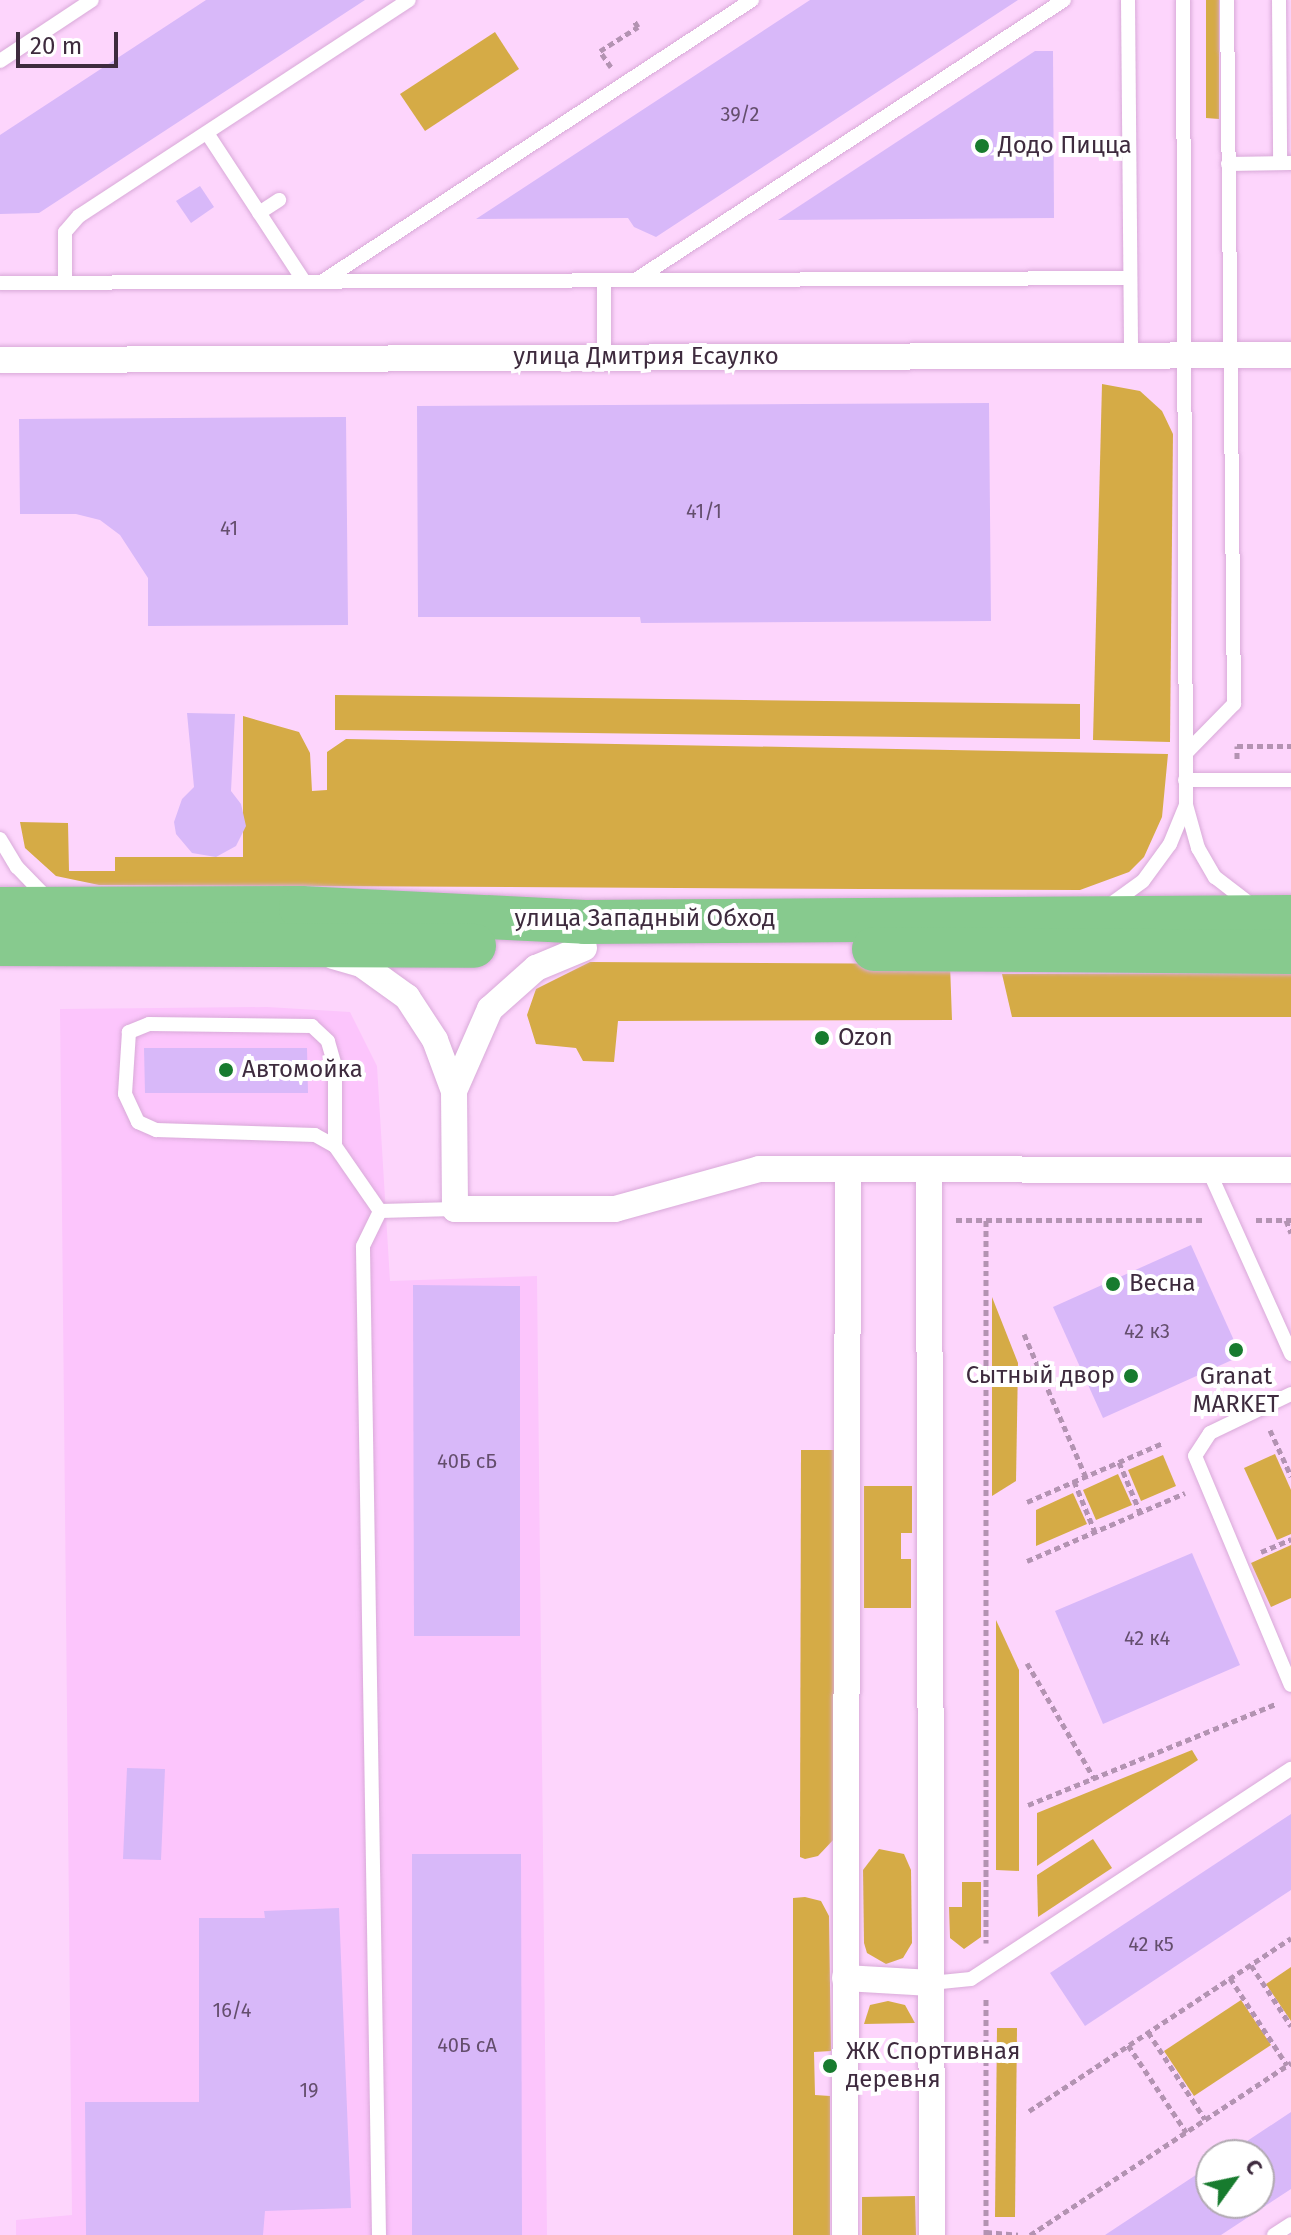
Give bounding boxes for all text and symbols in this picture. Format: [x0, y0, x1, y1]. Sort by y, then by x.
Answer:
scale bar [20, 16, 122, 66]
text: 20 m [30, 32, 82, 60]
house number: 39/2 [721, 102, 759, 126]
place label: Додо Пицца [998, 132, 1132, 160]
marker: Додо Пицца [973, 137, 991, 155]
street label: улица Дмитрия Есаулко [513, 343, 779, 371]
house number: 41/1 [686, 499, 722, 523]
house number: 41 [220, 516, 238, 540]
street label: улица Западный Обход [515, 905, 775, 933]
place label: Ozon [838, 1024, 893, 1052]
marker: Ozon [813, 1029, 831, 1047]
place label: Автомойка [242, 1056, 363, 1084]
marker: Автомойка [217, 1061, 235, 1079]
place label: Весна [1129, 1270, 1195, 1298]
marker: Весна [1104, 1275, 1122, 1293]
house number: 42 к3 [1124, 1319, 1170, 1343]
marker: Granat MARKET [1227, 1341, 1245, 1359]
place label: Сытный двор [966, 1362, 1115, 1390]
place label: Granat MARKET [1193, 1363, 1279, 1419]
marker: Сытный двор [1122, 1367, 1140, 1385]
house number: 40Б сБ [437, 1449, 497, 1473]
house number: 42 к4 [1124, 1626, 1170, 1650]
house number: 42 к5 [1128, 1932, 1174, 1956]
house number: 16/4 [213, 1998, 251, 2022]
house number: 40Б сА [437, 2033, 497, 2057]
place label: ЖК Спортивная деревня [846, 2038, 1020, 2094]
marker: ЖК Спортивная деревня [821, 2057, 839, 2075]
house number: 19 [299, 2078, 319, 2102]
north arrow [1195, 2139, 1275, 2219]
text: С [1239, 2154, 1269, 2179]

